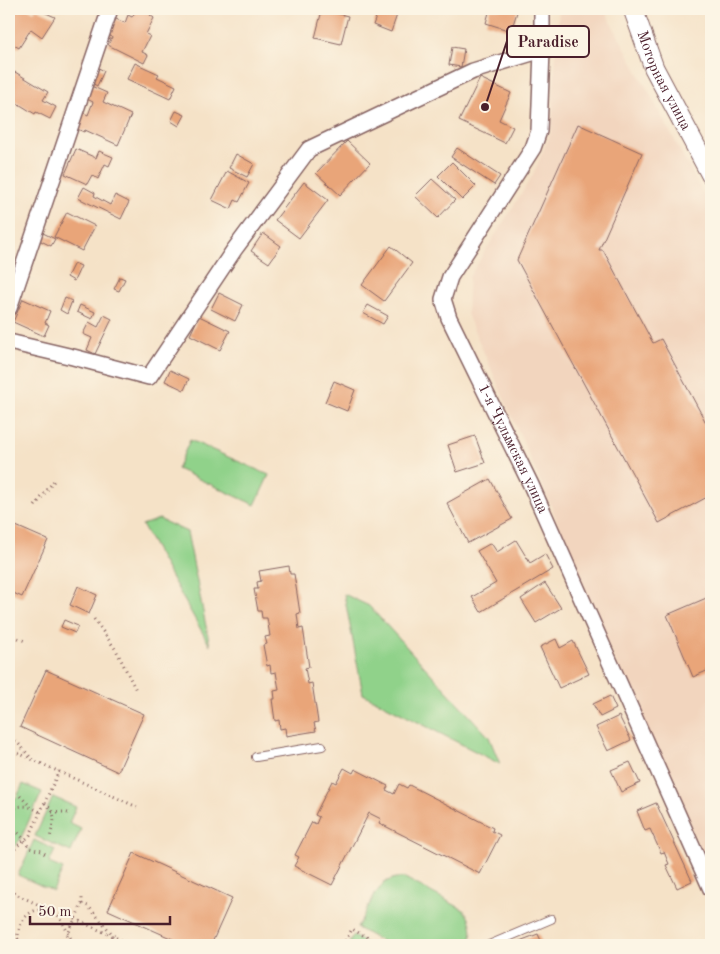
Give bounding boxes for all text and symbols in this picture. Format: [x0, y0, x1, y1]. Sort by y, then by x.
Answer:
callout: Paradise [507, 26, 589, 57]
street label: Моторная улица [634, 29, 694, 133]
text: Paradise [517, 35, 579, 51]
street label: 1-я Чулымская улица [475, 382, 550, 516]
scale bar [30, 894, 170, 926]
text: 50 m [38, 905, 72, 920]

